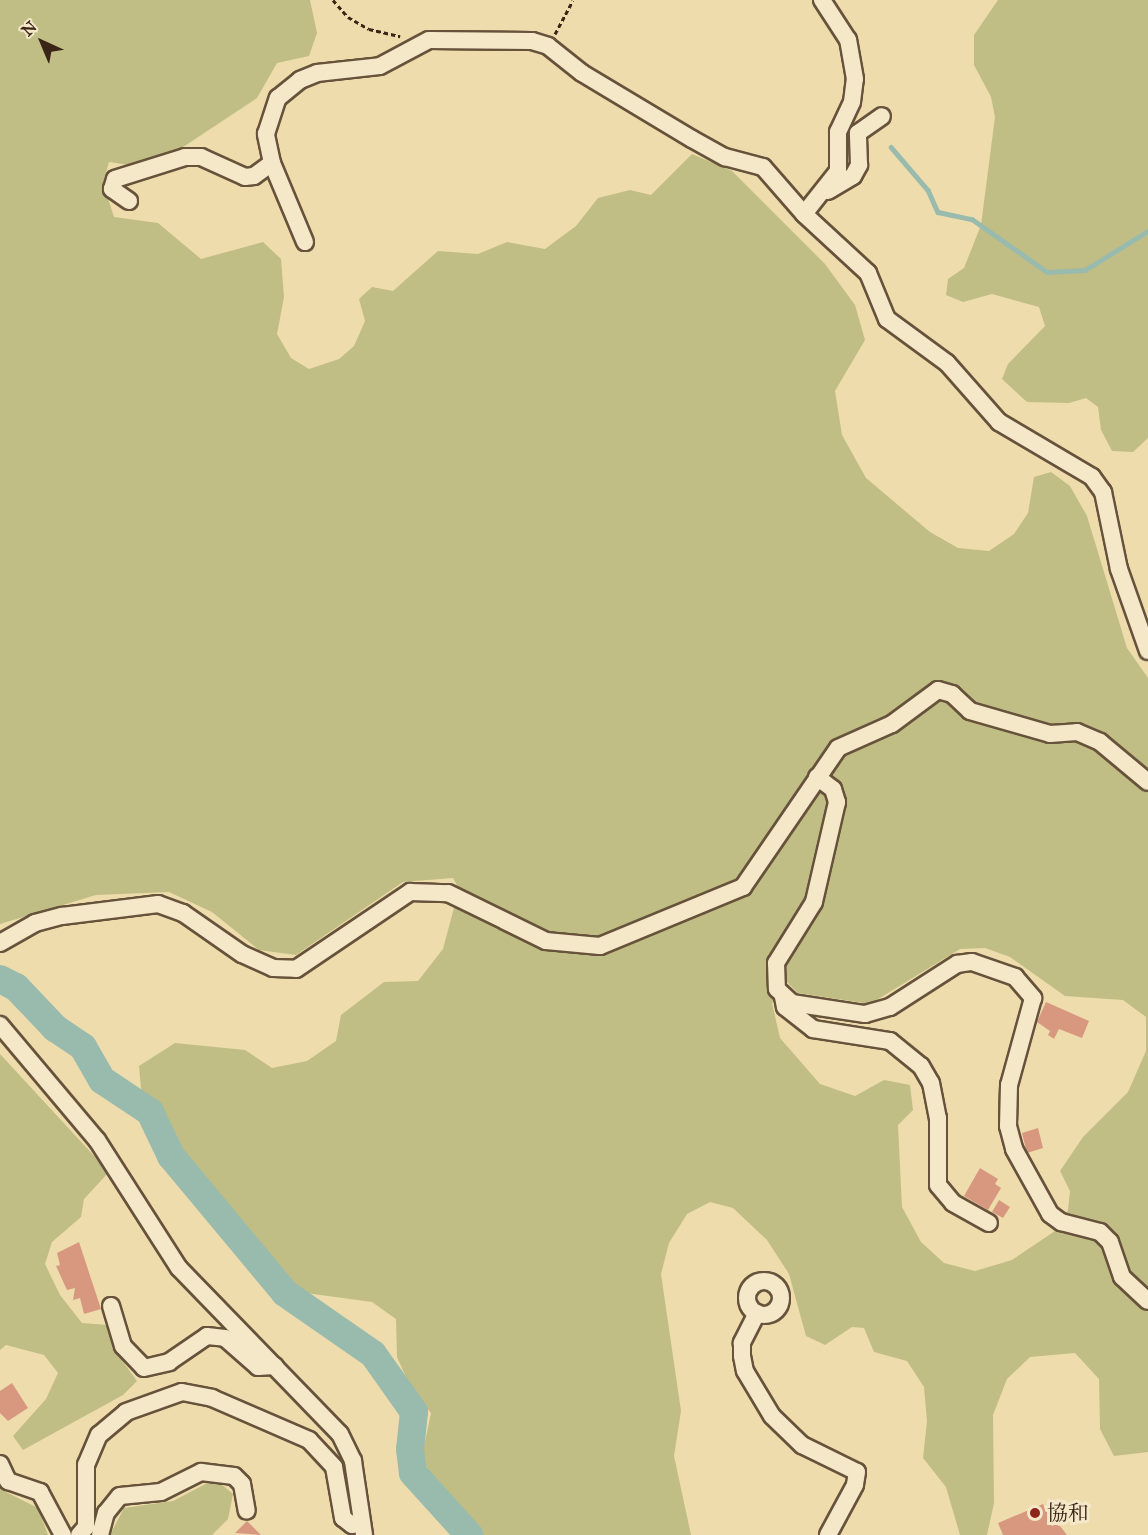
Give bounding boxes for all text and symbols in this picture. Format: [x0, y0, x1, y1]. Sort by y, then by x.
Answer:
north arrow [12, 12, 72, 72]
text: N [18, 17, 41, 40]
place label: 協和 [1047, 1500, 1089, 1526]
marker: 協和 [1028, 1506, 1042, 1520]

